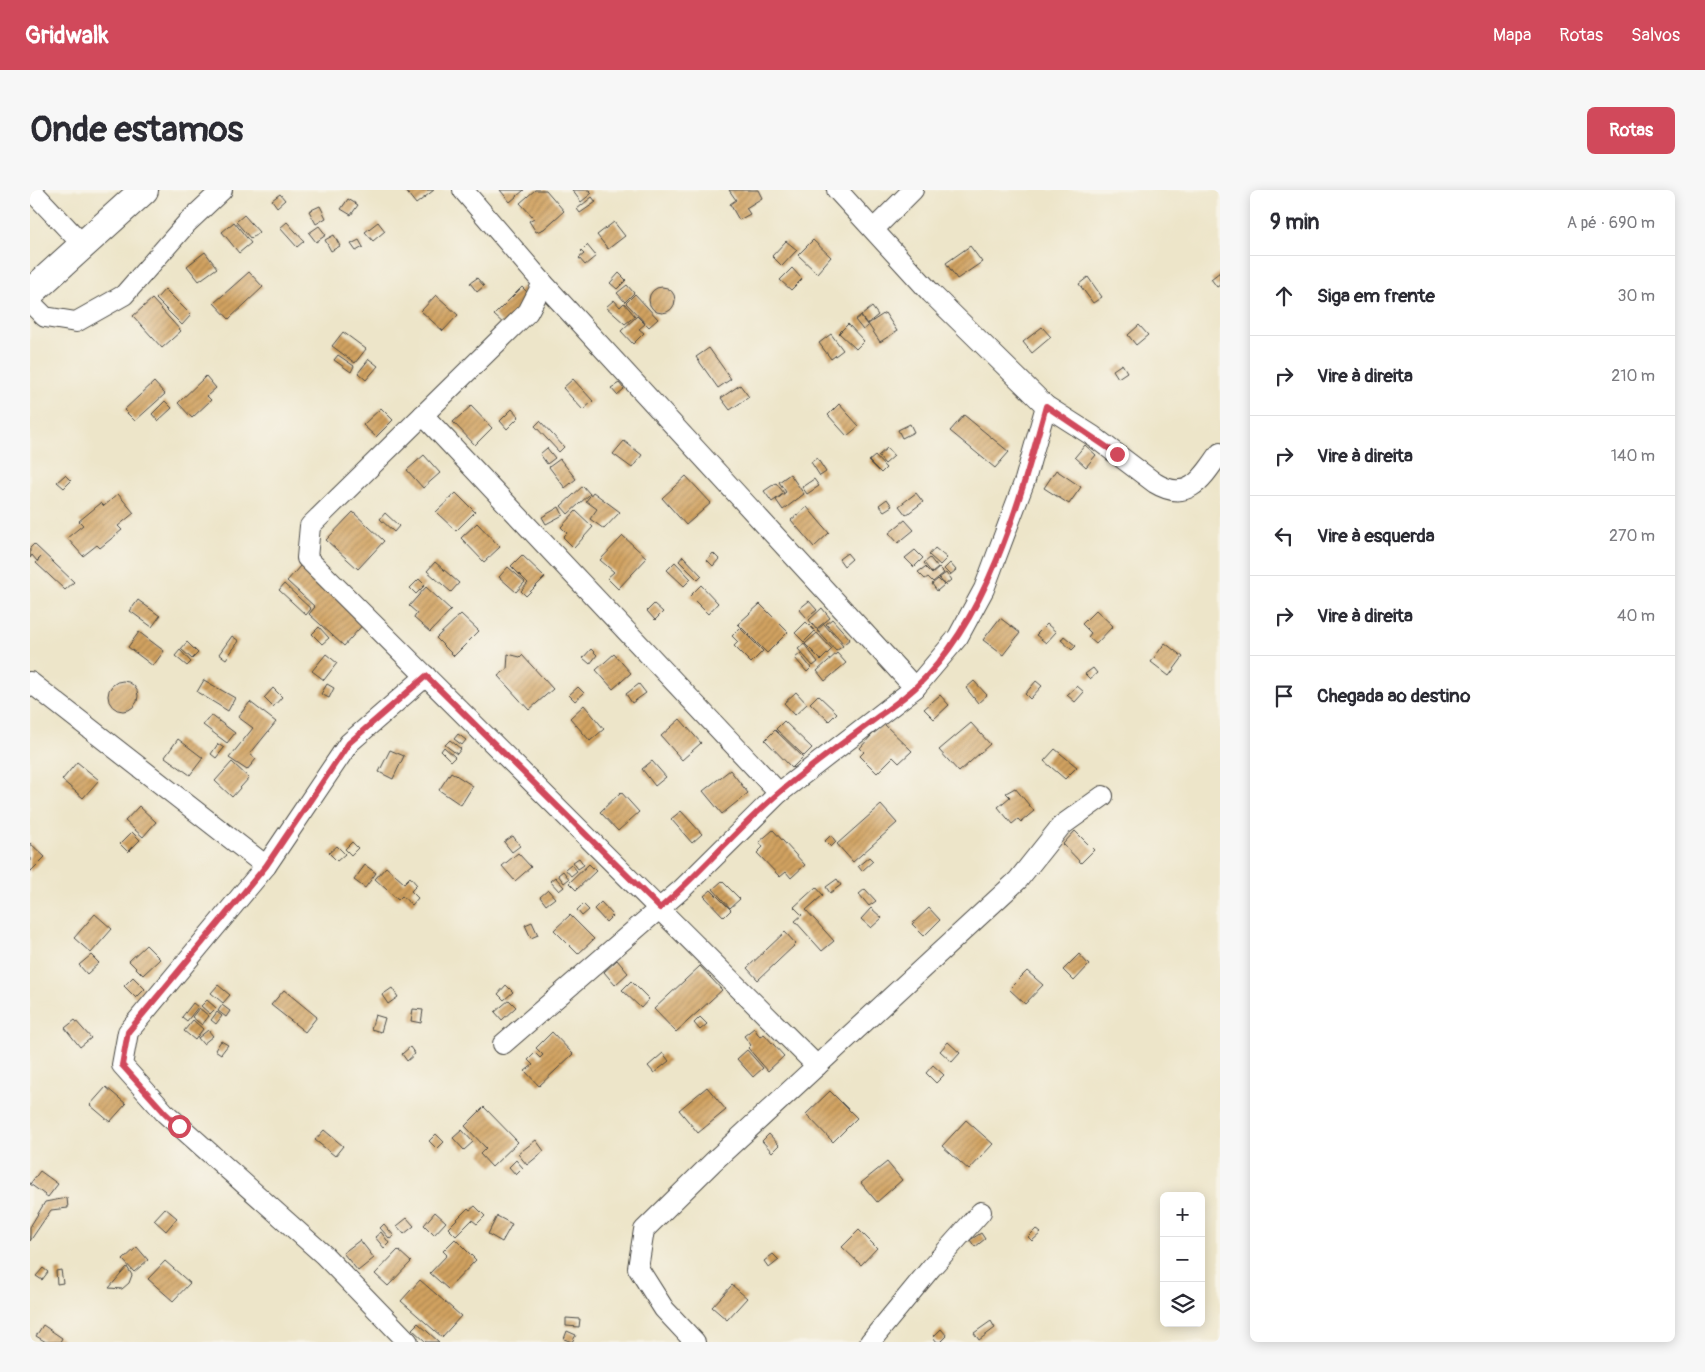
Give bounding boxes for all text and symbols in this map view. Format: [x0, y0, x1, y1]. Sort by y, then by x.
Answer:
text: Gridwalk [25, 21, 109, 50]
text: Mapa [1493, 24, 1531, 47]
text: Rotas [1559, 24, 1603, 47]
text: Salvos [1631, 24, 1680, 47]
button: Rotas [1587, 107, 1675, 154]
text: Onde estamos [30, 108, 243, 152]
text: 9 min [1270, 209, 1319, 236]
text: A pé · 690 m [1567, 213, 1655, 233]
icon: ahead [1270, 282, 1298, 310]
text: Siga em frente [1317, 284, 1435, 308]
text: 30 m [1617, 286, 1655, 306]
icon: right [1270, 362, 1298, 390]
text: Vire à direita [1317, 364, 1413, 388]
text: 210 m [1611, 366, 1655, 386]
icon: right [1270, 442, 1298, 470]
route end [1106, 443, 1129, 466]
text: Vire à direita [1317, 444, 1413, 468]
text: 140 m [1611, 446, 1655, 466]
icon: left [1270, 522, 1298, 550]
text: Vire à esquerda [1317, 524, 1435, 548]
text: 270 m [1609, 526, 1655, 546]
icon: right [1270, 602, 1298, 630]
text: Vire à direita [1317, 604, 1413, 628]
text: 40 m [1617, 606, 1655, 626]
icon: arrive [1270, 682, 1298, 710]
text: Chegada ao destino [1317, 684, 1470, 708]
route start [168, 1115, 191, 1138]
map controls [1160, 1192, 1205, 1327]
button: + [1160, 1192, 1205, 1237]
button: − [1160, 1237, 1205, 1282]
button: layers [1160, 1282, 1205, 1327]

